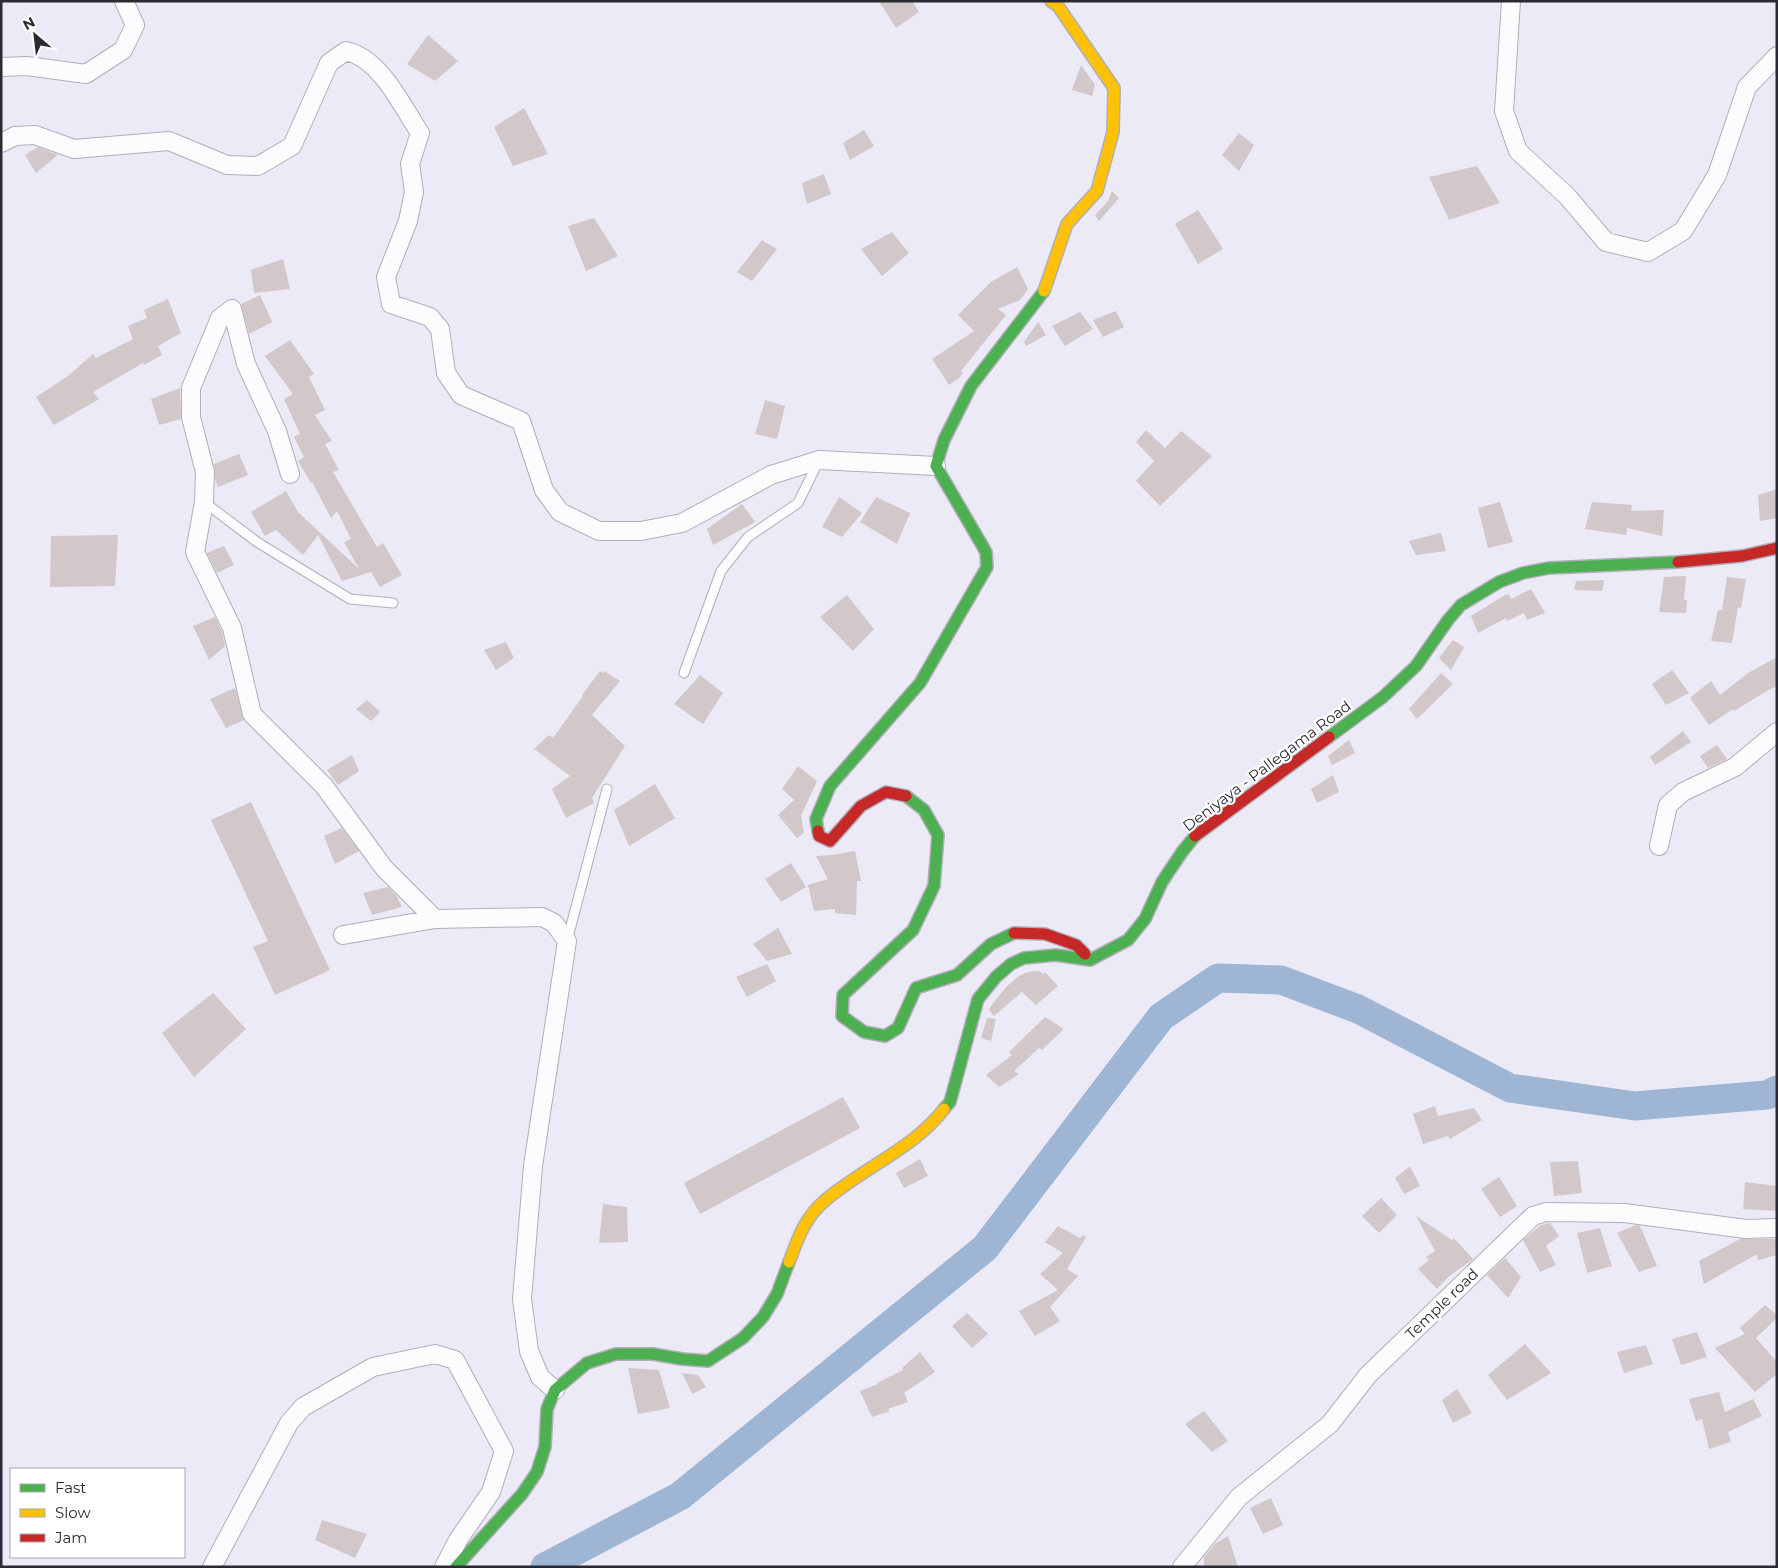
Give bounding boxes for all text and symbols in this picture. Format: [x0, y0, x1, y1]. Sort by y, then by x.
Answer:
north arrow [10, 10, 60, 60]
text: N [20, 13, 38, 34]
street label: Deniyaya - Pallegama Road [1179, 696, 1355, 835]
street label: Temple road [1401, 1264, 1482, 1343]
legend [10, 1468, 185, 1558]
text: Fast [55, 1478, 86, 1497]
text: Slow [55, 1503, 91, 1522]
text: Jam [54, 1528, 87, 1547]

